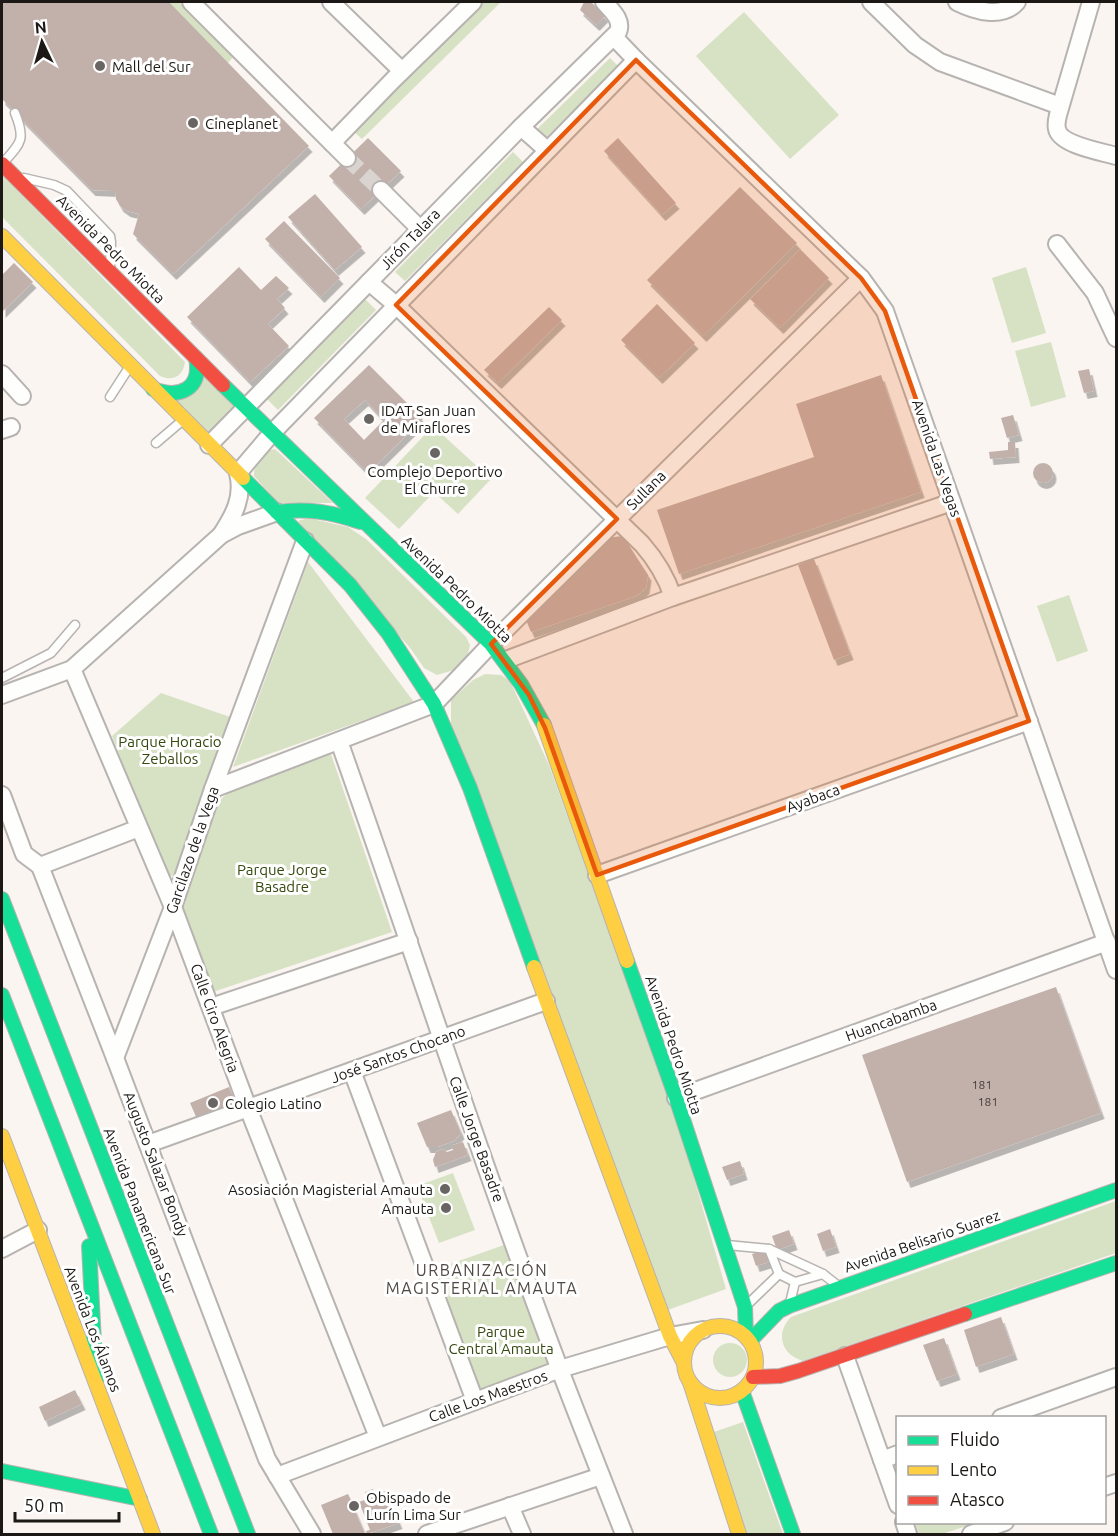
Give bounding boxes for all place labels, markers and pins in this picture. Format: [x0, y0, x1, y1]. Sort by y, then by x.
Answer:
place label: Mall del Sur [112, 58, 191, 75]
marker: Mall del Sur [93, 59, 107, 73]
place label: Cineplanet [205, 115, 278, 132]
marker: Cineplanet [186, 116, 200, 130]
place label: IDAT San Juan de Miraflores [381, 402, 476, 436]
marker: IDAT San Juan de Miraflores [362, 412, 376, 426]
marker: Complejo Deportivo El Churre [428, 446, 442, 460]
place label: Complejo Deportivo El Churre [367, 463, 503, 497]
place label: Colegio Latino [225, 1095, 322, 1112]
marker: Colegio Latino [206, 1096, 220, 1110]
place label: Asosiación Magisterial Amauta [228, 1181, 433, 1198]
marker: Asosiación Magisterial Amauta [438, 1182, 452, 1196]
place label: Amauta [381, 1200, 434, 1217]
marker: Amauta [439, 1201, 453, 1215]
place label: Obispado de Lurín Lima Sur [366, 1489, 461, 1523]
marker: Obispado de Lurín Lima Sur [347, 1499, 361, 1513]

